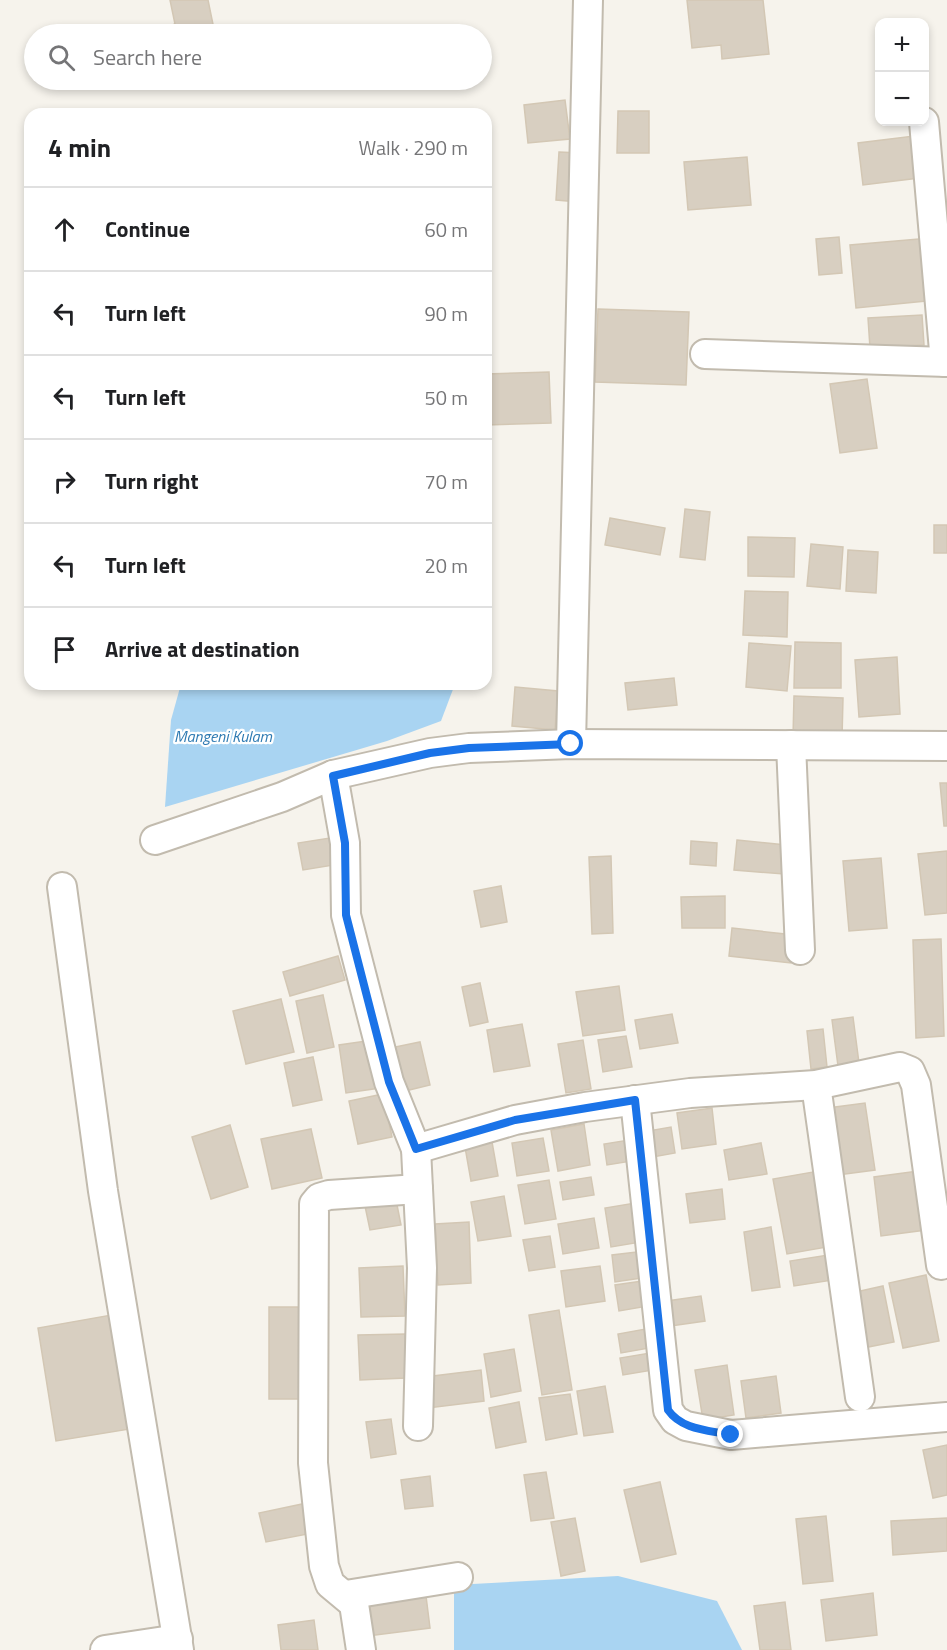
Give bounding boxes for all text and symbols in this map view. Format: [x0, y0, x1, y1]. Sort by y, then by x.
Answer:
map controls [875, 18, 929, 126]
button: + [875, 18, 929, 72]
search box [24, 24, 492, 90]
text: Search here [93, 40, 202, 74]
icon: search [45, 41, 78, 74]
button: − [875, 72, 929, 126]
text: 4 min [48, 128, 111, 167]
text: Walk · 290 m [359, 132, 468, 163]
text: Continue [105, 212, 190, 246]
icon: ahead [48, 213, 81, 246]
text: 60 m [424, 214, 468, 245]
text: Turn left [105, 296, 186, 330]
icon: left [48, 297, 81, 330]
text: 90 m [424, 298, 468, 329]
text: Turn left [105, 380, 186, 414]
icon: left [48, 381, 81, 414]
text: 50 m [424, 382, 468, 413]
text: Turn right [105, 464, 199, 498]
icon: right [48, 465, 81, 498]
text: 70 m [424, 466, 468, 497]
text: Turn left [105, 548, 186, 582]
icon: left [48, 549, 81, 582]
text: 20 m [424, 550, 468, 581]
text: Arrive at destination [105, 632, 300, 666]
icon: arrive [48, 633, 81, 666]
water label: Mangeni Kulam [174, 724, 273, 748]
route start [557, 730, 583, 756]
route end [717, 1421, 743, 1447]

